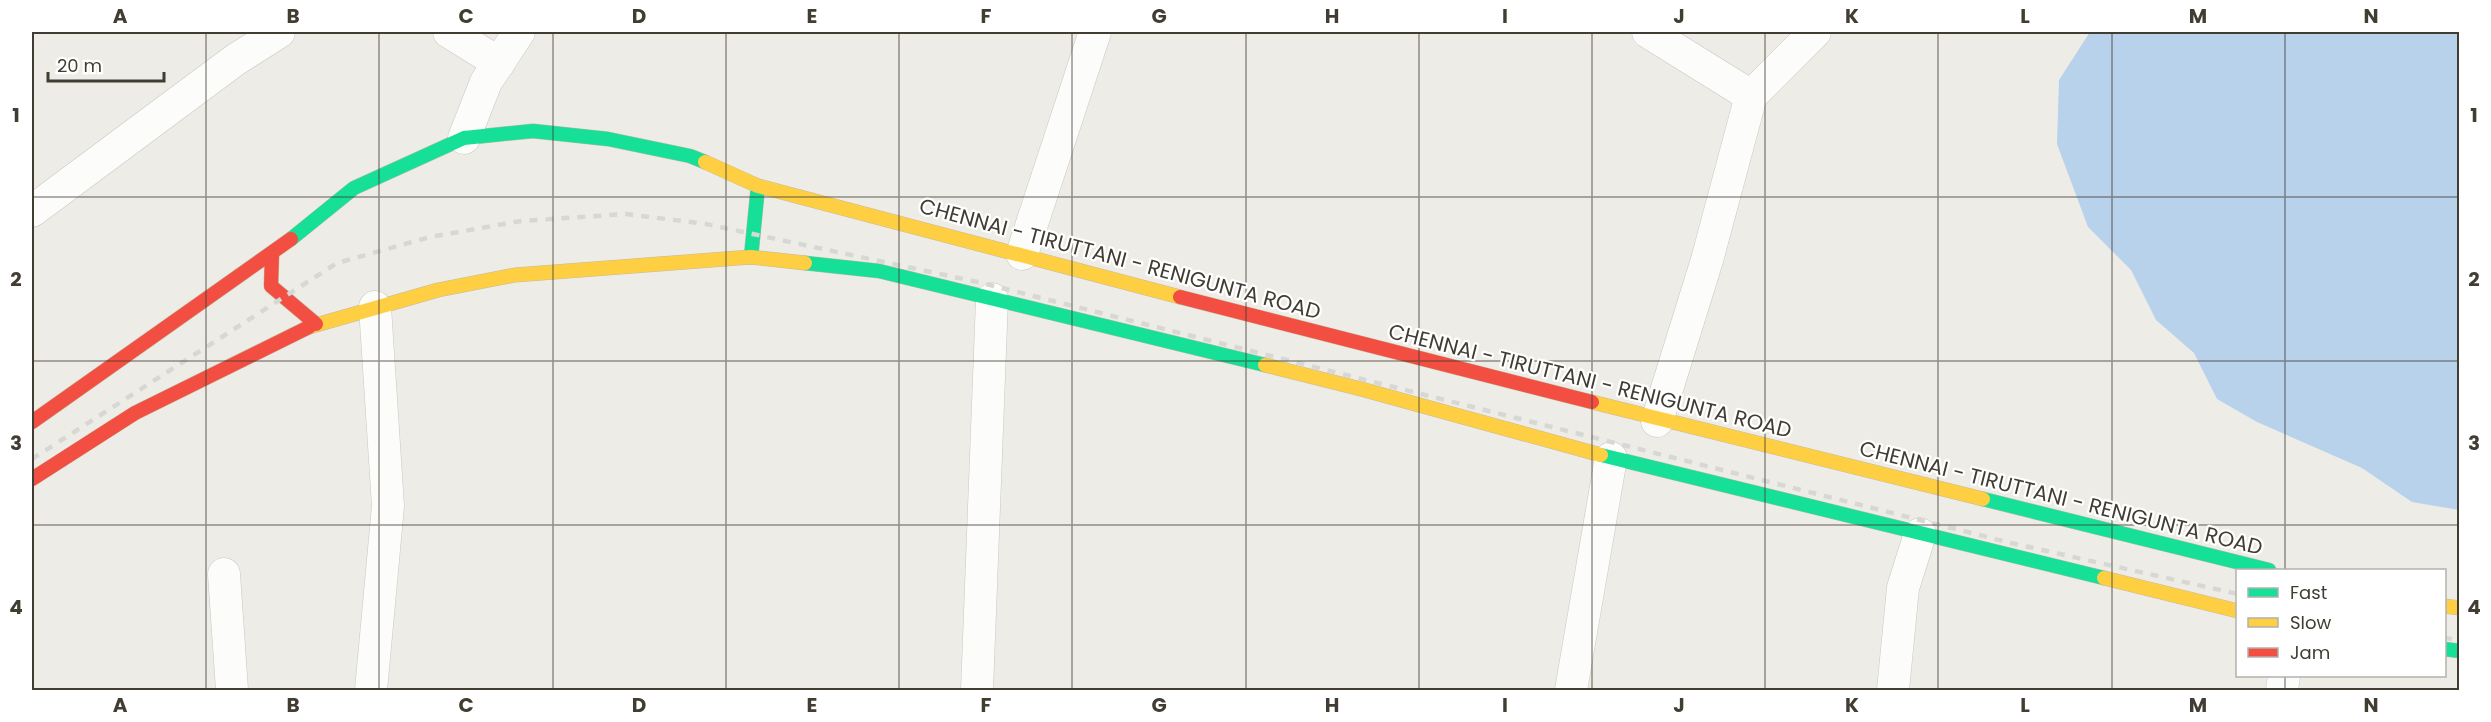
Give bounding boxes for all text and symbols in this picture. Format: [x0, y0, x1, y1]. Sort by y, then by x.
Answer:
text: A [113, 2, 128, 30]
text: B [286, 2, 300, 30]
text: C [458, 2, 474, 30]
text: D [632, 2, 646, 30]
text: E [807, 2, 817, 30]
text: F [981, 2, 992, 30]
text: G [1151, 2, 1167, 30]
text: H [1325, 2, 1339, 30]
text: I [1502, 2, 1508, 30]
text: J [1673, 2, 1685, 30]
text: K [1845, 2, 1859, 30]
text: L [2020, 2, 2030, 30]
text: M [2189, 2, 2207, 30]
text: N [2363, 2, 2379, 30]
scale bar [48, 45, 164, 83]
text: 20 m [57, 53, 102, 78]
text: 1 [12, 101, 20, 129]
text: 1 [2470, 101, 2478, 129]
street label: CHENNAI - TIRUTTANI - RENIGUNTA ROAD [916, 191, 1324, 326]
text: 2 [10, 265, 22, 293]
text: 2 [2468, 265, 2480, 293]
street label: CHENNAI - TIRUTTANI - RENIGUNTA ROAD [1386, 316, 1795, 445]
text: 3 [10, 429, 22, 457]
text: 3 [2468, 429, 2480, 457]
street label: CHENNAI - TIRUTTANI - RENIGUNTA ROAD [1857, 433, 2266, 562]
legend [2236, 569, 2446, 677]
text: Fast [2290, 580, 2327, 605]
text: 4 [9, 593, 23, 621]
text: 4 [2467, 593, 2481, 621]
text: Slow [2290, 610, 2332, 635]
text: Jam [2290, 640, 2330, 665]
text: A [113, 691, 128, 719]
text: B [286, 691, 300, 719]
text: C [458, 691, 474, 719]
text: D [632, 691, 646, 719]
text: E [807, 691, 817, 719]
text: F [981, 691, 992, 719]
text: G [1151, 691, 1167, 719]
text: H [1325, 691, 1339, 719]
text: I [1502, 691, 1508, 719]
text: J [1673, 691, 1685, 719]
text: K [1845, 691, 1859, 719]
text: L [2020, 691, 2030, 719]
text: M [2189, 691, 2207, 719]
text: N [2363, 691, 2379, 719]

